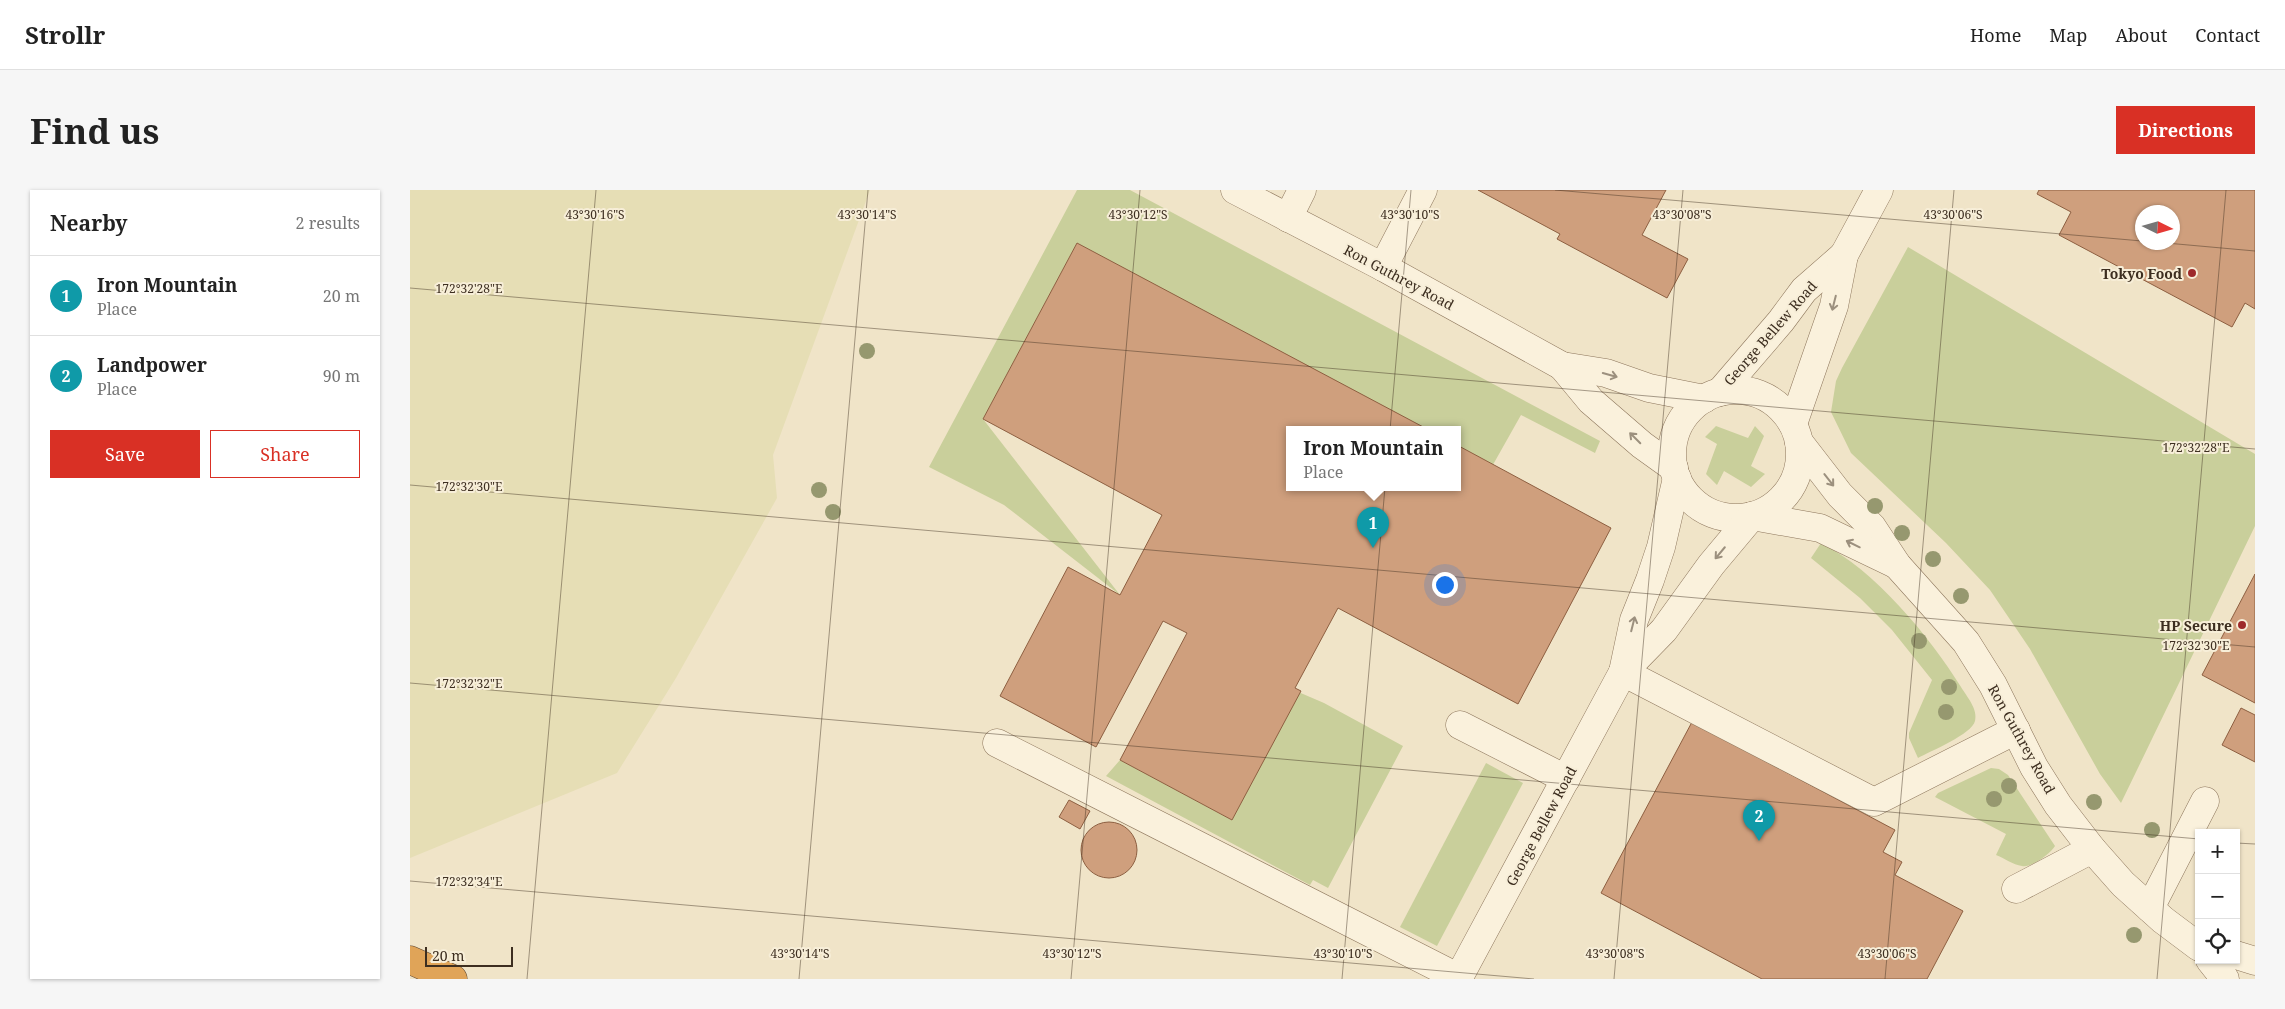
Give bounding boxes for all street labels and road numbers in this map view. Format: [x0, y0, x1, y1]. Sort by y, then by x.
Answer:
street label: Ron Guthrey Road [1341, 240, 1458, 314]
street label: George Bellew Road [1719, 276, 1821, 389]
street label: Ron Guthrey Road [1984, 681, 2060, 797]
street label: George Bellew Road [1501, 762, 1581, 889]

